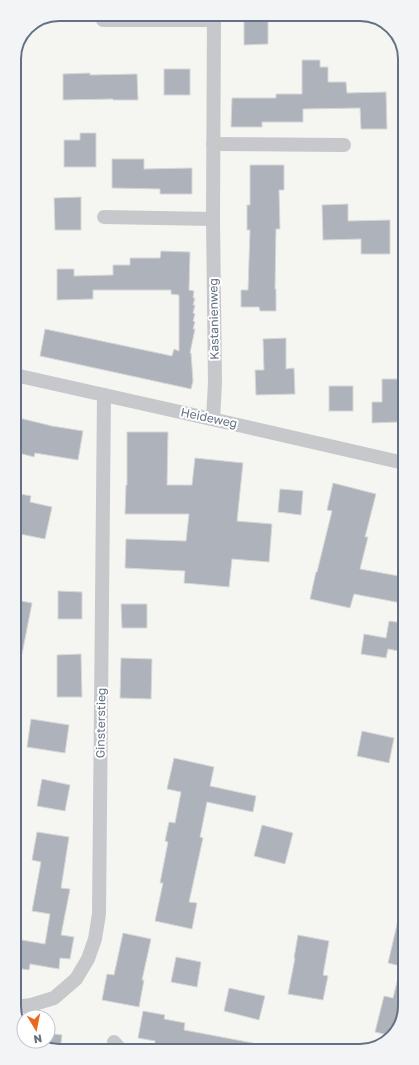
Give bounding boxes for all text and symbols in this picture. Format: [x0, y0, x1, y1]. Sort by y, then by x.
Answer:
street label: Kastanienweg [205, 278, 222, 360]
street label: Heideweg [179, 404, 239, 431]
street label: Ginsterstieg [92, 688, 109, 758]
north arrow [16, 1009, 56, 1049]
text: N [33, 1032, 43, 1046]

